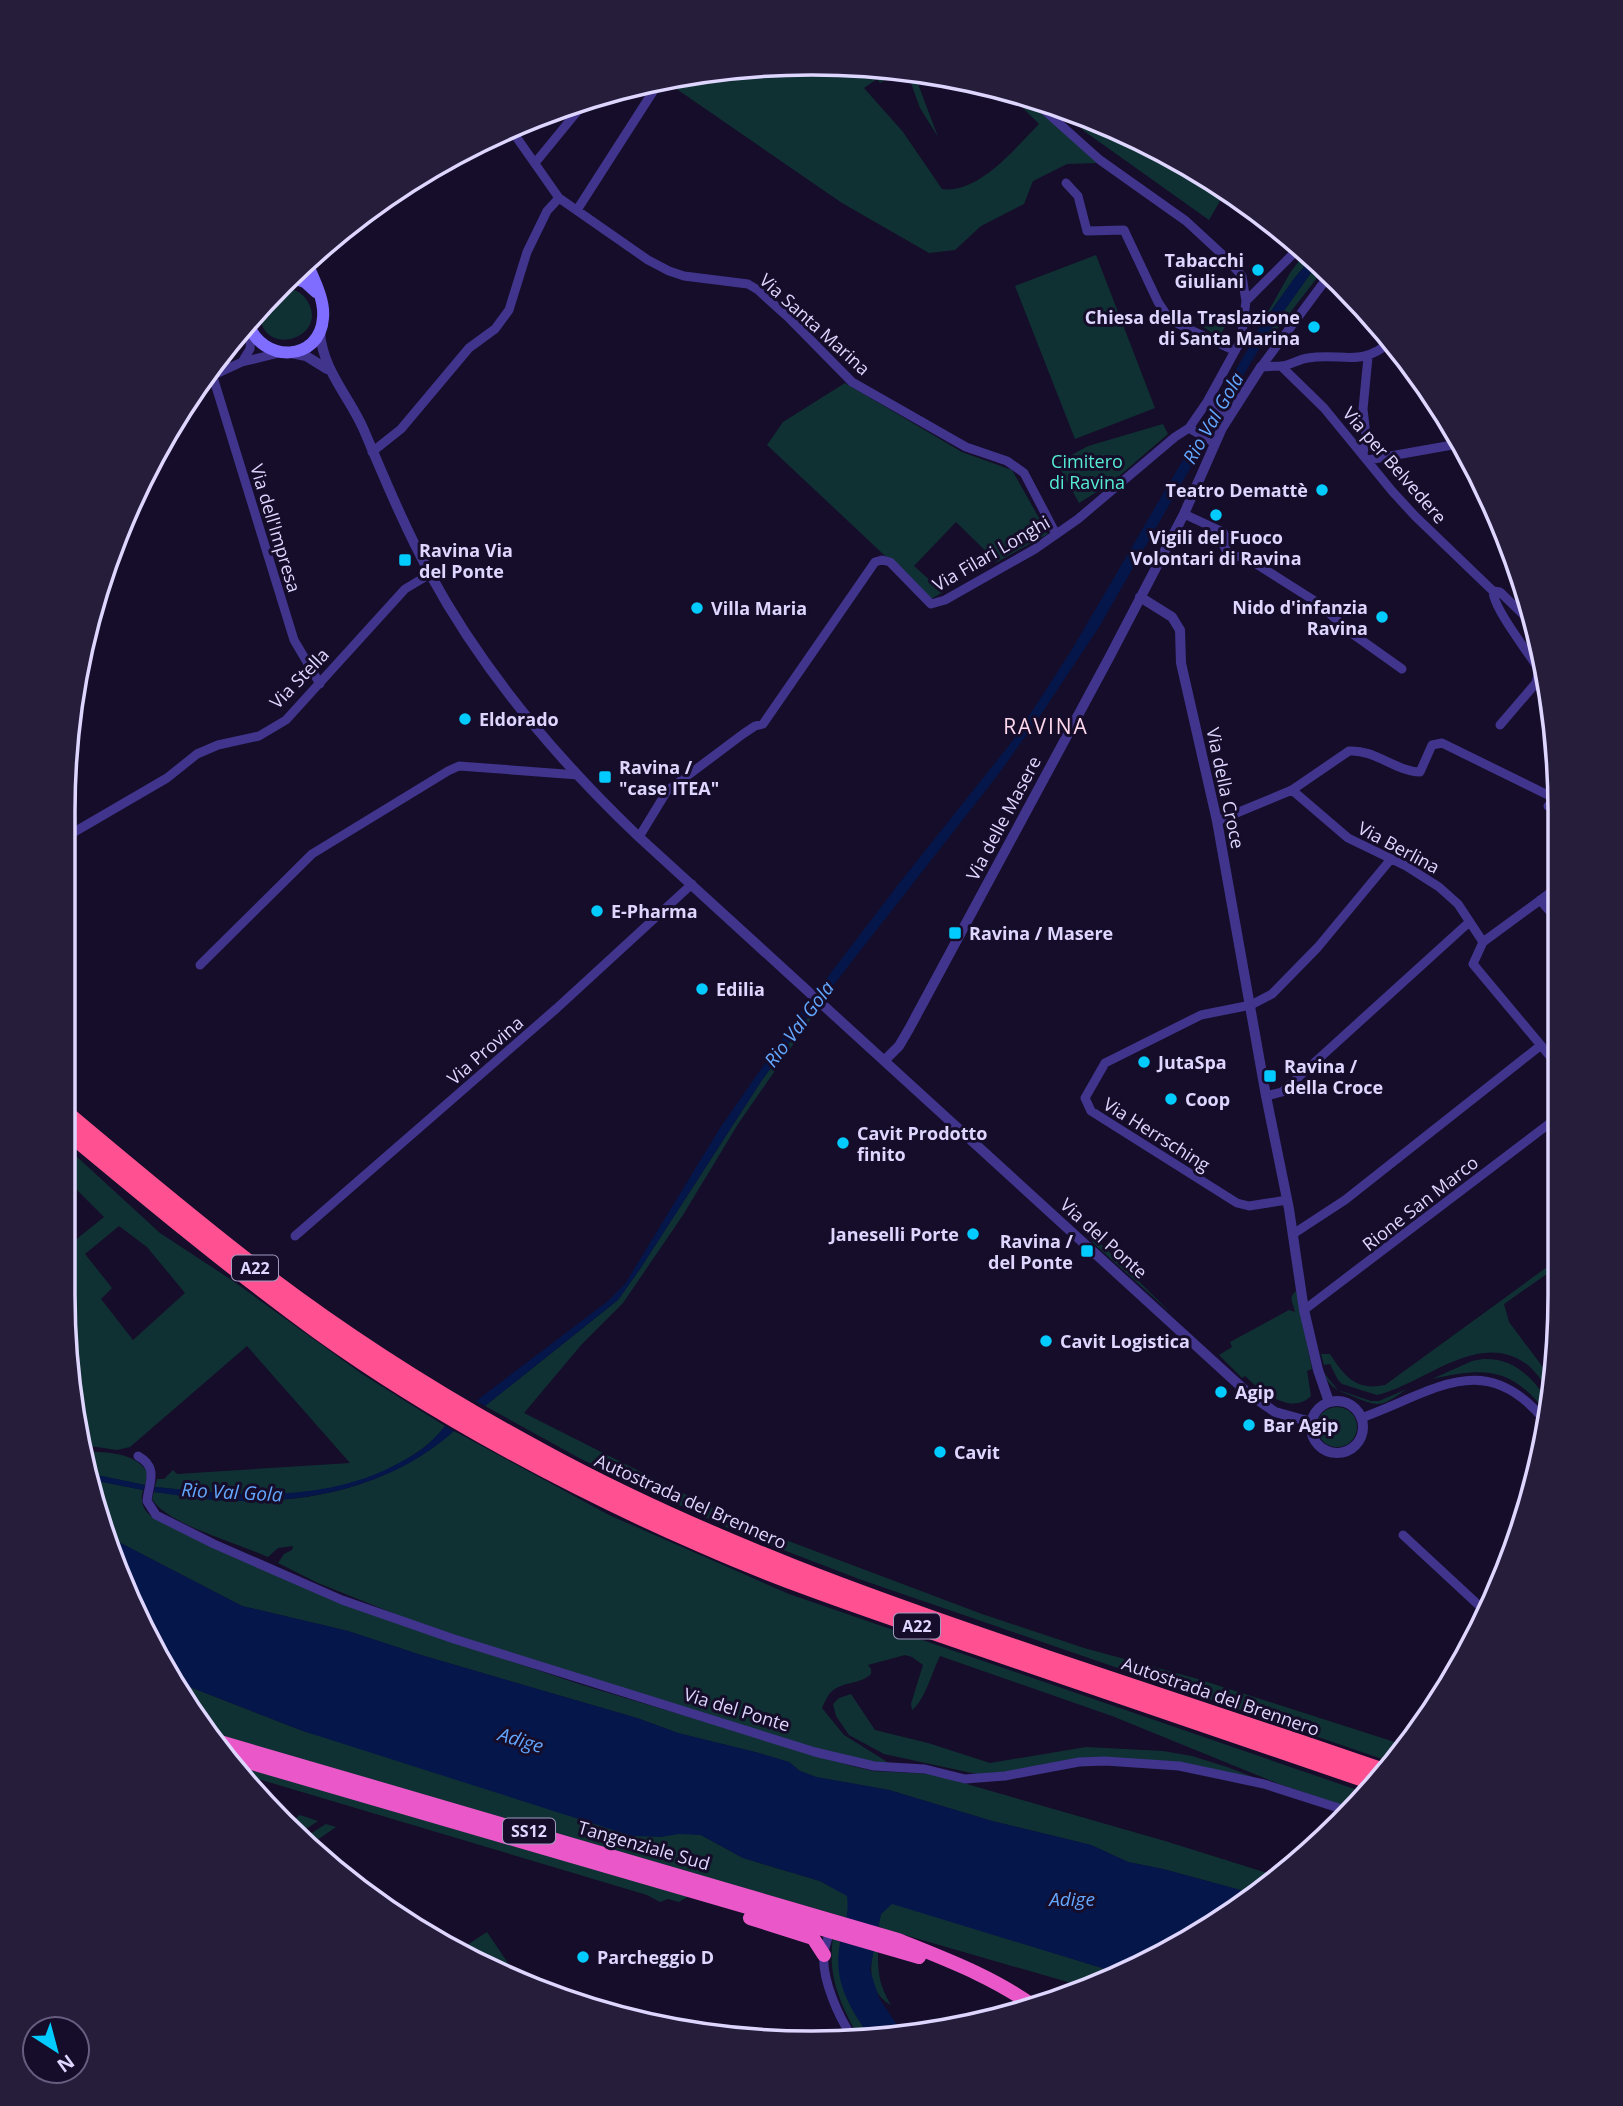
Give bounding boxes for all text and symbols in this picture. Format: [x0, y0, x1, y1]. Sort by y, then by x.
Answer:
place label: Tabacchi Giuliani [1165, 248, 1244, 293]
marker: Tabacchi Giuliani [1250, 262, 1266, 278]
street label: Via Santa Marina [755, 268, 875, 380]
place label: Chiesa della Traslazione di Santa Marina [1085, 305, 1300, 350]
marker: Chiesa della Traslazione di Santa Marina [1306, 319, 1322, 335]
water label: Rio Val Gola [1176, 367, 1250, 468]
street label: Via per Belvedere [1338, 402, 1452, 528]
park label: Cimitero di Ravina [1049, 449, 1125, 494]
street label: Via dell'Impresa [245, 461, 307, 595]
place label: Teatro Demattè [1165, 478, 1308, 502]
marker: Teatro Demattè [1314, 482, 1330, 498]
marker: Vigili del Fuoco Volontari di Ravina [1208, 507, 1224, 523]
street label: Via Filari Longhi [928, 510, 1054, 596]
place label: Vigili del Fuoco Volontari di Ravina [1130, 525, 1302, 570]
place label: Ravina Via del Ponte [419, 538, 513, 583]
marker: Ravina Via del Ponte [397, 552, 413, 568]
place label: Nido d'infanzia Ravina [1232, 595, 1368, 640]
place label: Villa Maria [711, 596, 807, 620]
marker: Villa Maria [689, 600, 705, 616]
marker: Nido d'infanzia Ravina [1374, 609, 1390, 625]
street label: Via Stella [264, 643, 334, 713]
place label: Eldorado [479, 707, 559, 731]
marker: Eldorado [457, 711, 473, 727]
district label: RAVINA [1003, 712, 1089, 740]
street label: Via della Croce [1201, 725, 1251, 851]
street label: Via delle Masere [960, 752, 1046, 884]
place label: Ravina / "case ITEA" [619, 755, 719, 800]
marker: Ravina / "case ITEA" [597, 769, 613, 785]
street label: Via Berlina [1354, 815, 1444, 879]
place label: E-Pharma [611, 899, 698, 923]
marker: E-Pharma [589, 903, 605, 919]
place label: Ravina / Masere [969, 921, 1113, 945]
marker: Ravina / Masere [947, 925, 963, 941]
water label: Rio Val Gola [758, 975, 840, 1072]
place label: Edilia [716, 977, 765, 1001]
marker: Edilia [694, 981, 710, 997]
street label: Via Provina [442, 1010, 528, 1090]
place label: JutaSpa [1156, 1050, 1227, 1074]
marker: JutaSpa [1136, 1054, 1152, 1070]
place label: Ravina / della Croce [1284, 1054, 1383, 1099]
marker: Ravina / della Croce [1262, 1068, 1278, 1084]
place label: Coop [1185, 1087, 1230, 1111]
marker: Coop [1163, 1091, 1179, 1107]
street label: Via Herrsching [1099, 1092, 1215, 1177]
place label: Cavit Prodotto finito [857, 1121, 988, 1166]
marker: Cavit Prodotto finito [835, 1135, 851, 1151]
street label: Rione San Marco [1357, 1150, 1483, 1256]
street label: Via del Ponte [1055, 1192, 1153, 1284]
place label: Janeselli Porte [828, 1222, 959, 1246]
marker: Janeselli Porte [965, 1226, 981, 1242]
place label: Ravina / del Ponte [988, 1229, 1074, 1274]
marker: Ravina / del Ponte [1079, 1243, 1095, 1259]
road number: A22 [232, 1256, 278, 1280]
place label: Cavit Logistica [1060, 1329, 1190, 1353]
marker: Cavit Logistica [1038, 1333, 1054, 1349]
place label: Agip [1235, 1380, 1274, 1404]
marker: Agip [1213, 1384, 1229, 1400]
place label: Bar Agip [1263, 1413, 1338, 1437]
marker: Bar Agip [1241, 1417, 1257, 1433]
place label: Cavit [954, 1440, 1000, 1464]
marker: Cavit [932, 1444, 948, 1460]
street label: Autostrada del Brennero [591, 1448, 791, 1554]
water label: Rio Val Gola [181, 1476, 284, 1508]
road number: A22 [894, 1614, 940, 1638]
street label: Autostrada del Brennero [1119, 1651, 1323, 1741]
street label: Via del Ponte [681, 1682, 793, 1736]
water label: Adige [493, 1720, 547, 1759]
street label: Tangenziale Sud [575, 1815, 713, 1875]
road number: SS12 [503, 1818, 555, 1843]
water label: Adige [1047, 1886, 1095, 1912]
place label: Parcheggio D [597, 1945, 714, 1969]
marker: Parcheggio D [575, 1949, 591, 1965]
north arrow [21, 2015, 91, 2085]
text: N [52, 2049, 80, 2079]

